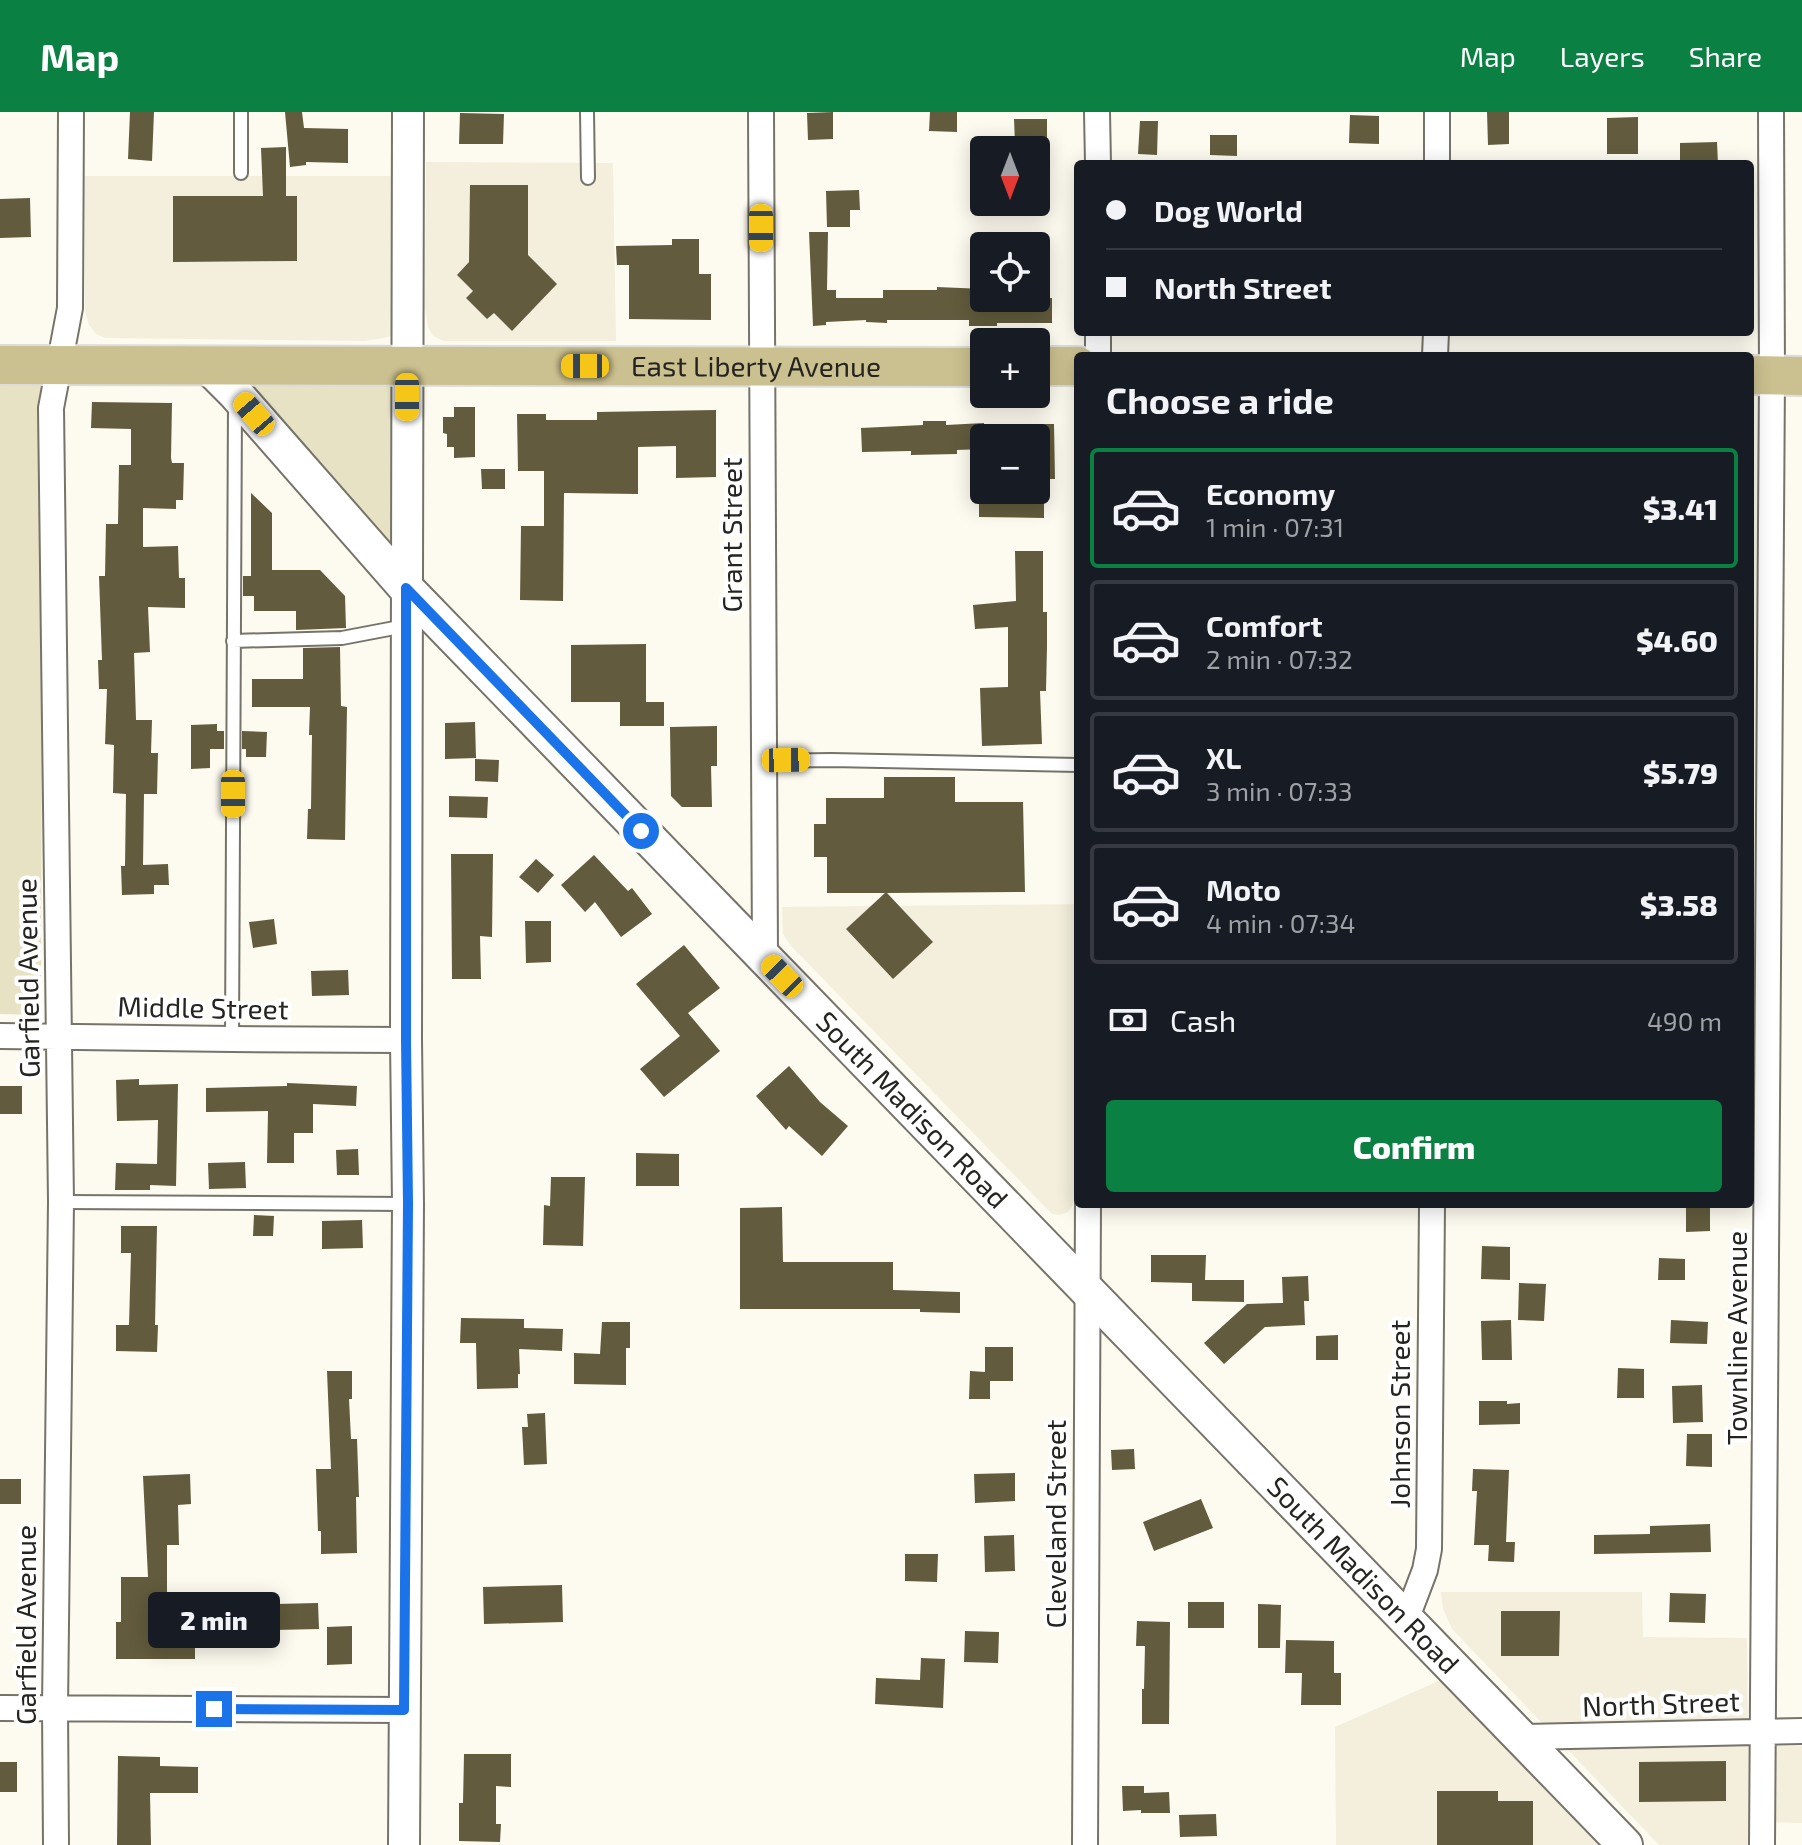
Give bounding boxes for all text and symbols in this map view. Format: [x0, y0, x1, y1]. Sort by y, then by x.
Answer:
text: Map [40, 33, 119, 79]
text: Map [1460, 39, 1516, 73]
text: Layers [1560, 39, 1645, 73]
text: Share [1689, 39, 1762, 73]
north arrow [970, 136, 1050, 216]
map controls [970, 136, 1050, 504]
text: Dog World [1154, 192, 1303, 228]
car [749, 204, 773, 252]
button: locate [970, 232, 1050, 312]
text: North Street [1154, 269, 1331, 305]
button: + [970, 328, 1050, 408]
street label: East Liberty Avenue [631, 348, 881, 383]
car [561, 354, 609, 378]
car [395, 373, 419, 421]
text: Choose a ride [1106, 378, 1334, 421]
car [229, 388, 279, 440]
button: − [970, 424, 1050, 504]
street label: Grant Street [714, 457, 748, 613]
icon: car [1110, 472, 1182, 544]
text: Economy [1206, 475, 1335, 511]
text: $3.41 [1643, 490, 1718, 526]
text: 1 min · 07:31 [1206, 511, 1344, 542]
icon: car [1110, 604, 1182, 676]
text: Comfort [1206, 607, 1323, 643]
text: $4.60 [1636, 622, 1718, 658]
text: 2 min · 07:32 [1206, 643, 1353, 674]
icon: car [1110, 736, 1182, 808]
text: XL [1206, 739, 1241, 775]
car [762, 748, 810, 772]
text: $5.79 [1643, 754, 1718, 790]
car [221, 770, 245, 818]
text: 3 min · 07:33 [1206, 775, 1352, 806]
route start [623, 813, 659, 849]
icon: car [1110, 868, 1182, 940]
text: Moto [1206, 871, 1281, 907]
street label: Garfield Avenue [8, 878, 46, 1078]
text: $3.58 [1640, 886, 1718, 922]
text: 4 min · 07:34 [1206, 907, 1355, 938]
car [757, 950, 807, 1002]
street label: Middle Street [117, 989, 289, 1025]
icon: cash [1106, 998, 1150, 1042]
text: Cash [1170, 1002, 1236, 1038]
street label: South Madison Road [810, 1004, 1016, 1215]
text: 490 m [1647, 1005, 1722, 1036]
button: Confirm [1106, 1100, 1722, 1192]
street label: Townline Avenue [1719, 1231, 1753, 1445]
street label: Johnson Street [1382, 1320, 1416, 1508]
street label: Cleveland Street [1038, 1420, 1072, 1629]
street label: South Madison Road [1261, 1469, 1467, 1680]
street label: Garfield Avenue [8, 1525, 42, 1725]
callout: 2 min [148, 1593, 280, 1649]
text: 2 min [180, 1604, 248, 1635]
street label: North Street [1581, 1683, 1740, 1723]
route end [196, 1691, 232, 1727]

